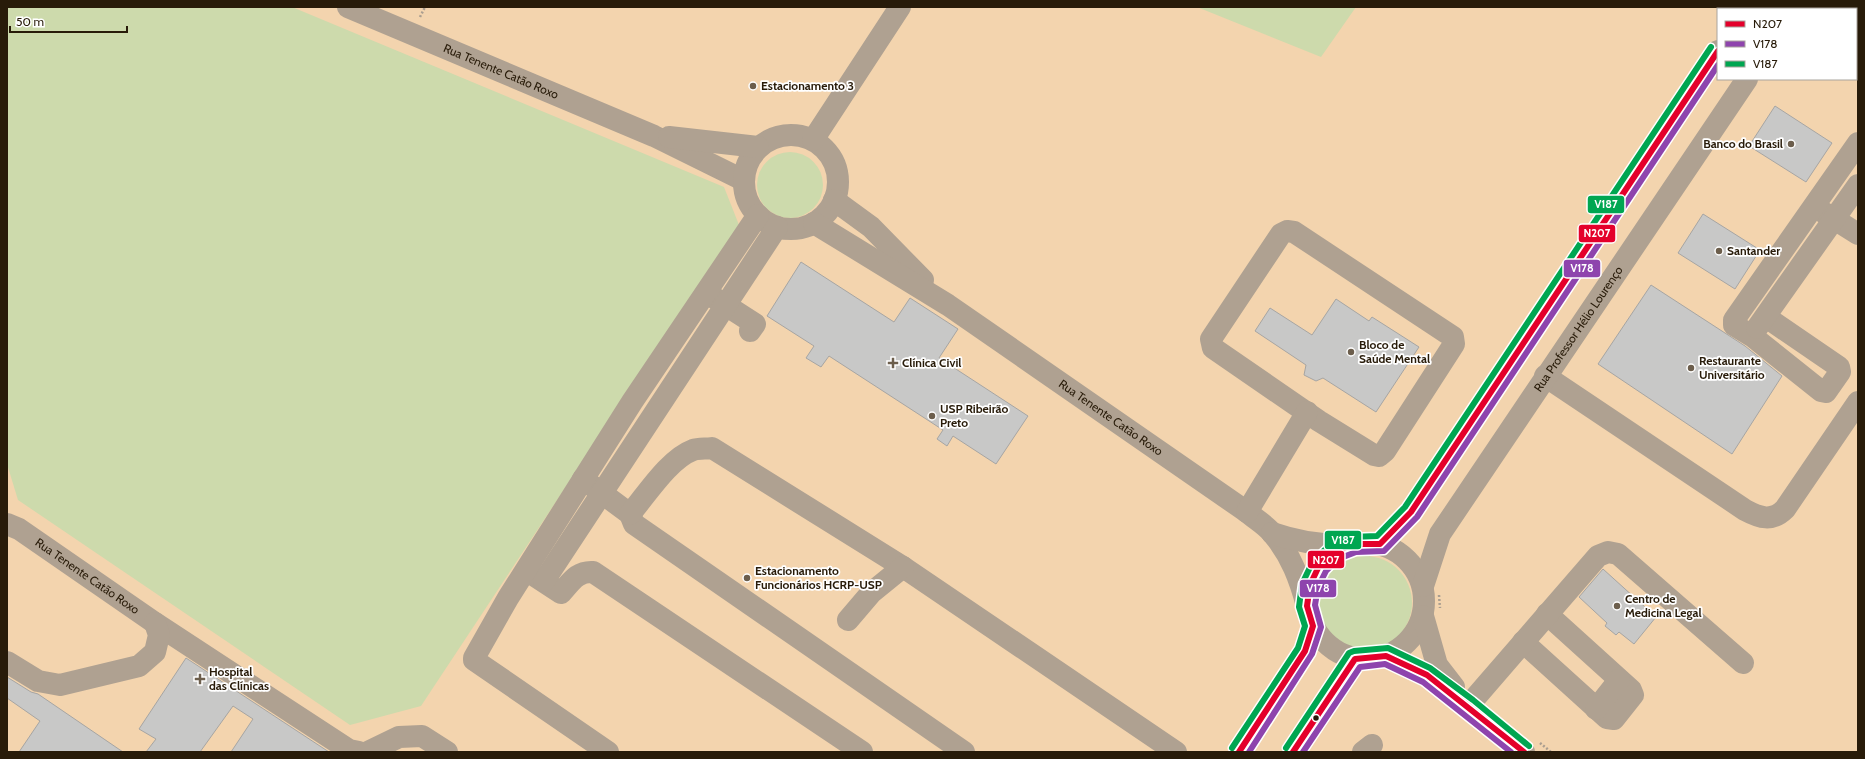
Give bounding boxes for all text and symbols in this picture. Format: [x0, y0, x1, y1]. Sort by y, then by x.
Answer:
scale bar [10, 8, 127, 34]
legend [1717, 8, 1857, 80]
text: 50 m [16, 14, 44, 29]
text: N207 [1753, 16, 1782, 31]
text: V178 [1753, 36, 1778, 51]
street label: Rua Tenente Catão Roxo [441, 40, 561, 102]
text: V187 [1753, 56, 1778, 71]
place label: Estacionamento 3 [761, 78, 854, 93]
marker: Estacionamento 3 [748, 81, 758, 91]
place label: Banco do Brasil [1703, 136, 1783, 151]
marker: Banco do Brasil [1786, 139, 1796, 149]
line badge: V187 [1587, 195, 1625, 214]
text: V187 [1594, 197, 1618, 211]
line badge: N207 [1578, 224, 1616, 243]
text: N207 [1584, 226, 1611, 240]
place label: Santander [1727, 243, 1780, 258]
marker: Santander [1714, 246, 1724, 256]
line badge: V178 [1563, 259, 1601, 278]
text: V178 [1570, 261, 1594, 275]
street label: Rua Professor Hélio Lourenço [1530, 263, 1626, 394]
place label: Bloco de Saúde Mental [1359, 337, 1430, 366]
marker: Bloco de Saúde Mental [1346, 347, 1356, 357]
place label: Restaurante Universitário [1699, 353, 1765, 382]
place label: Clínica Civil [902, 355, 961, 370]
marker: Clínica Civil [887, 357, 899, 369]
marker: Restaurante Universitário [1686, 363, 1696, 373]
street label: Rua Tenente Catão Roxo [1056, 376, 1166, 459]
place label: USP Ribeirão Preto [940, 401, 1009, 430]
marker: USP Ribeirão Preto [927, 411, 937, 421]
line badge: V187 [1324, 530, 1362, 550]
text: V187 [1331, 533, 1355, 547]
street label: Rua Tenente Catão Roxo [33, 535, 143, 617]
line badge: N207 [1307, 550, 1345, 569]
text: N207 [1313, 553, 1340, 567]
place label: Estacionamento Funcionários HCRP-USP [755, 563, 882, 592]
marker: Estacionamento Funcionários HCRP-USP [742, 573, 752, 583]
line badge: V178 [1299, 579, 1337, 598]
text: V178 [1306, 581, 1330, 595]
place label: Centro de Medicina Legal [1625, 591, 1702, 620]
marker: Centro de Medicina Legal [1612, 601, 1622, 611]
place label: Hospital das Clínicas [209, 664, 269, 693]
marker: Hospital das Clínicas [194, 673, 206, 685]
unlabelled marker [1311, 713, 1321, 723]

